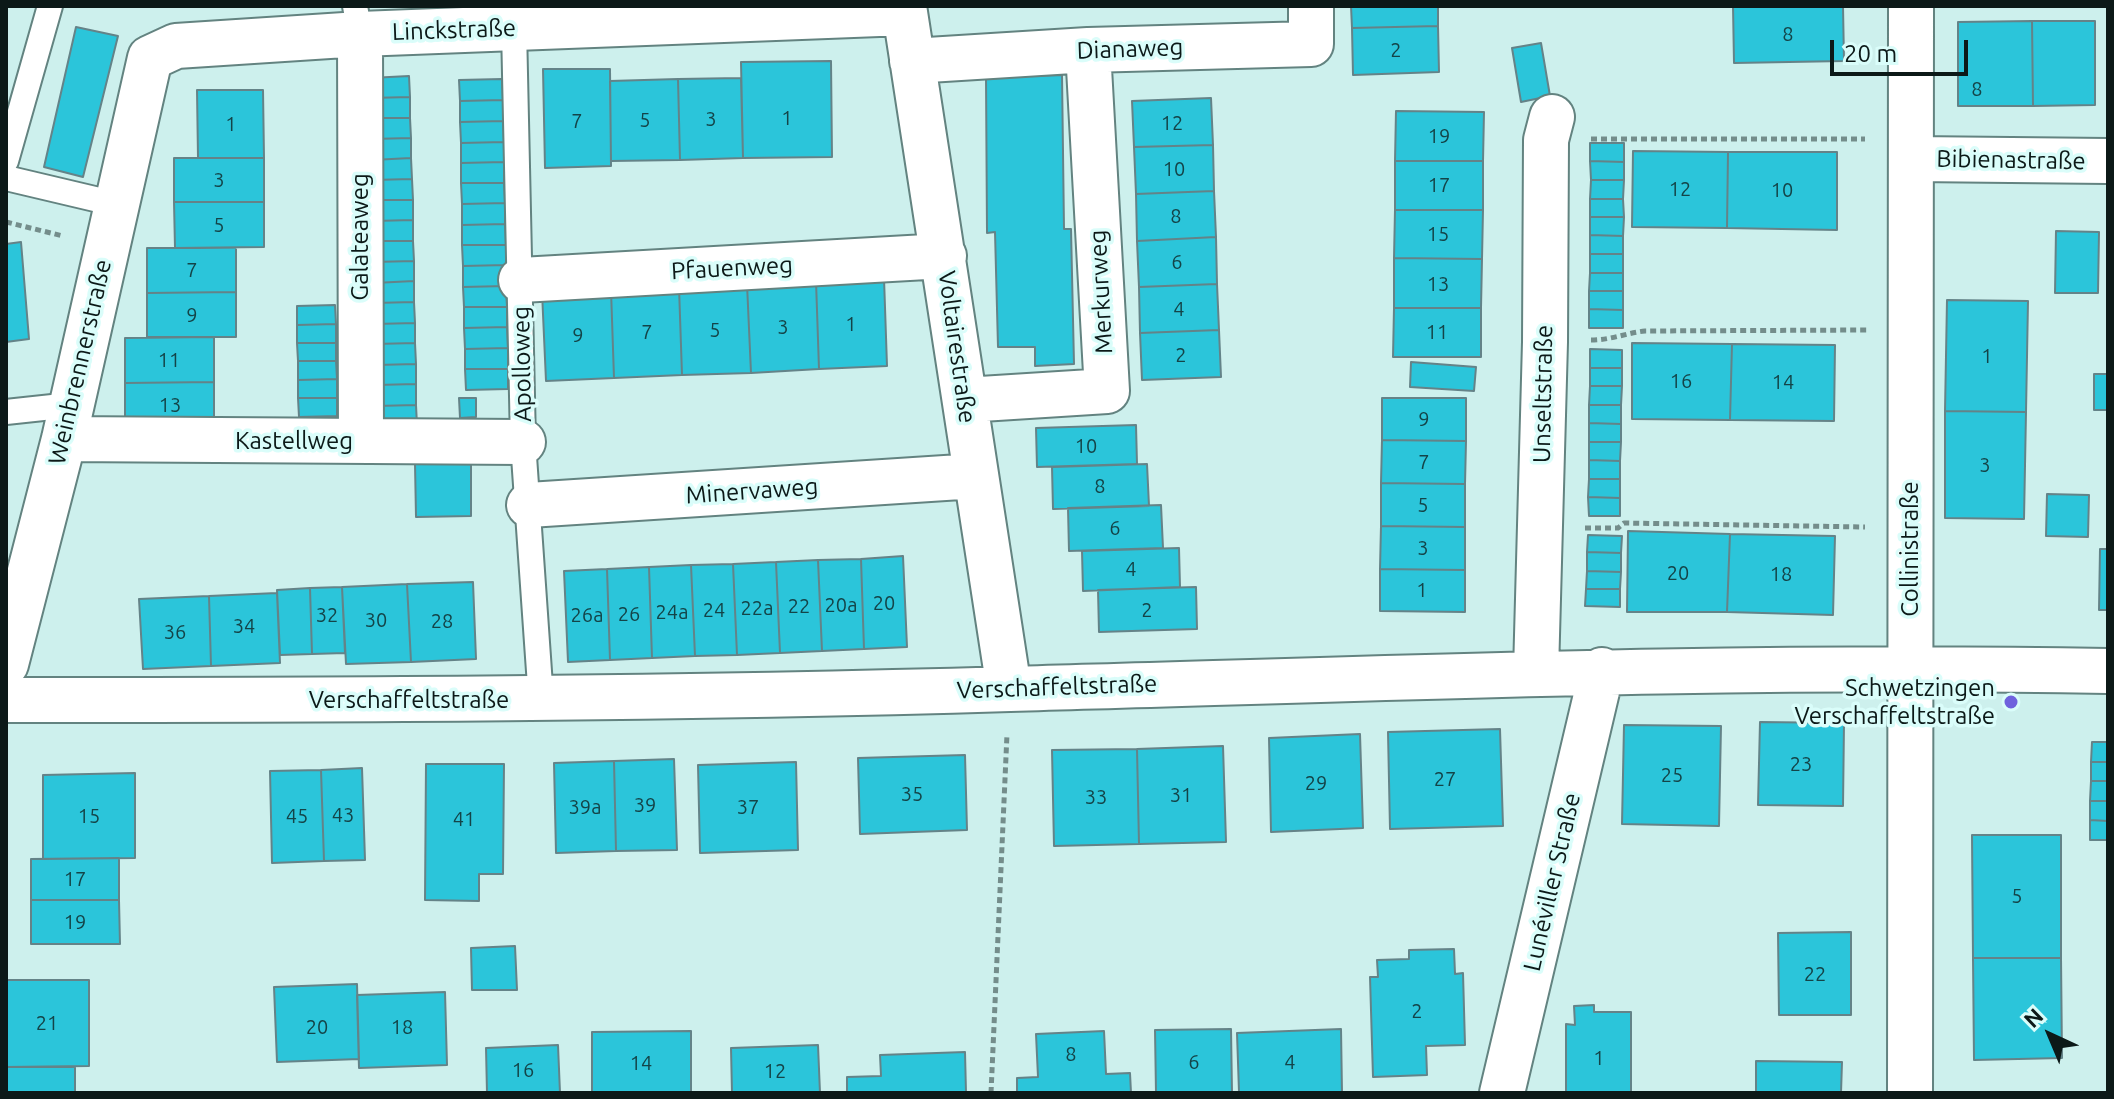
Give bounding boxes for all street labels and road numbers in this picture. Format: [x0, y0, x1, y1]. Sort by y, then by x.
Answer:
street label: Linckstraße [392, 13, 516, 47]
street label: Dianaweg [1076, 33, 1184, 65]
street label: Bibienastraße [1936, 144, 2086, 176]
street label: Galateaweg [346, 173, 374, 301]
street label: Merkurweg [1083, 229, 1119, 355]
street label: Pfauenweg [670, 250, 794, 286]
street label: Weinbrennerstraße [42, 257, 118, 467]
street label: Voltairestraße [932, 269, 982, 425]
street label: Apolloweg [507, 306, 537, 422]
street label: Unseltstraße [1527, 325, 1559, 463]
street label: Kastellweg [235, 427, 353, 455]
street label: Minervaweg [685, 472, 819, 510]
street label: Collinistraße [1896, 481, 1924, 617]
street label: Verschaffeltstraße [956, 669, 1158, 705]
street label: Verschaffeltstraße [309, 686, 509, 714]
street label: Lunéviller Straße [1518, 790, 1586, 974]

